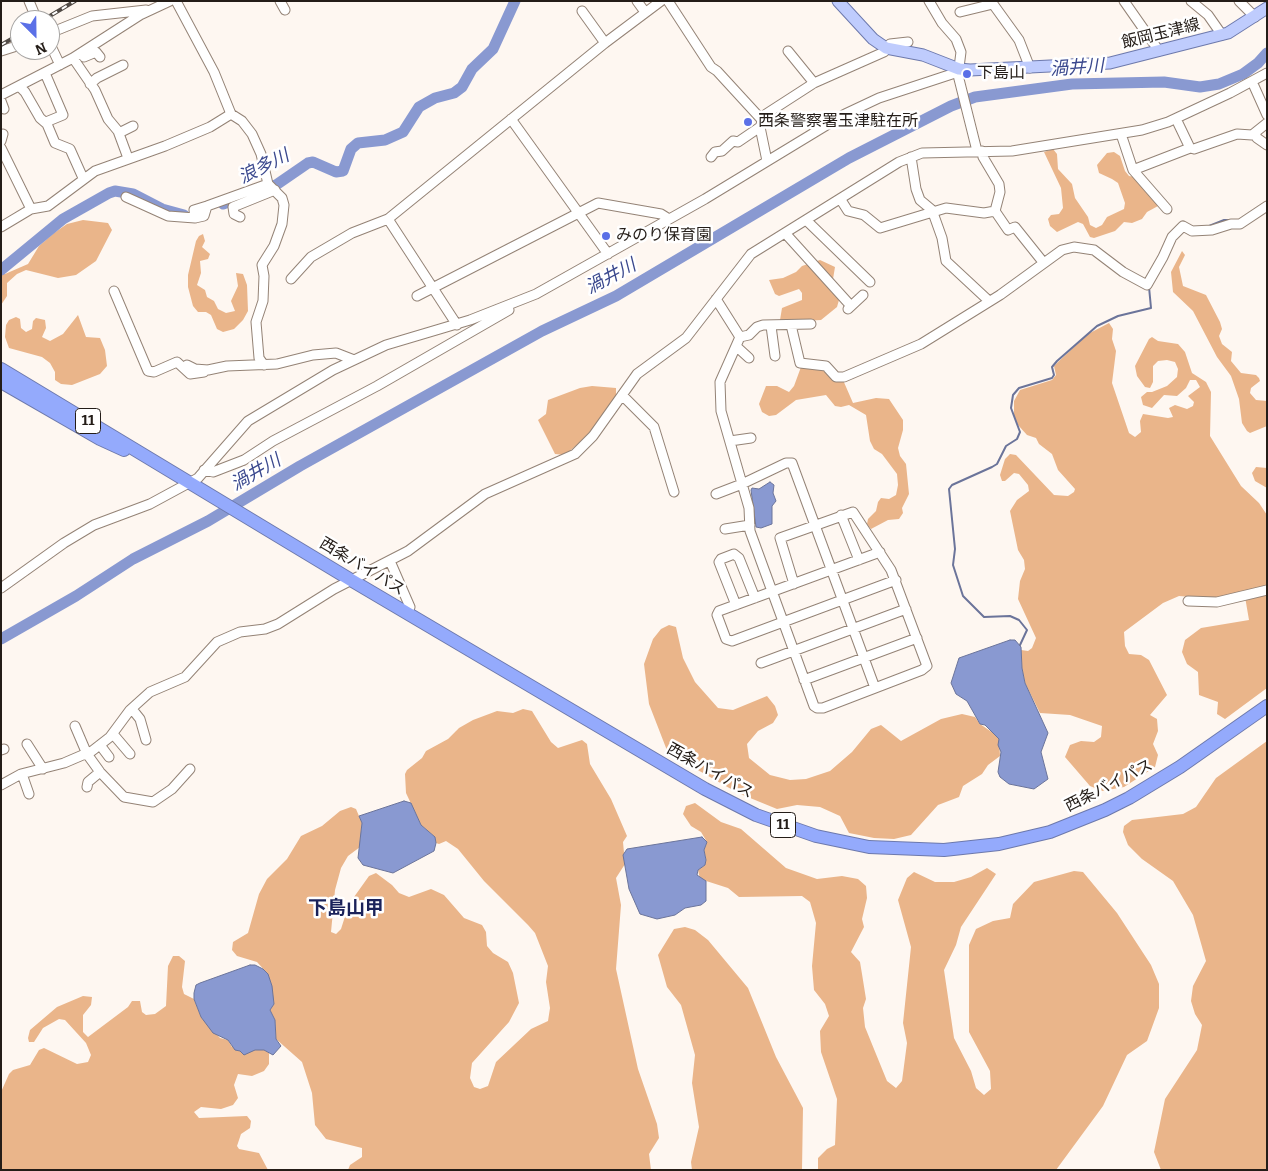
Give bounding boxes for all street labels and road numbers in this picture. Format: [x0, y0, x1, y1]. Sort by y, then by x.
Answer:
street label: 飯岡玉津線 [1120, 15, 1202, 53]
road number: 11 [76, 408, 100, 434]
street label: 西条バイパス [316, 534, 408, 600]
street label: 西条バイパス [663, 739, 757, 803]
street label: 西条バイパス [1062, 756, 1156, 816]
road number: 11 [770, 812, 796, 838]

